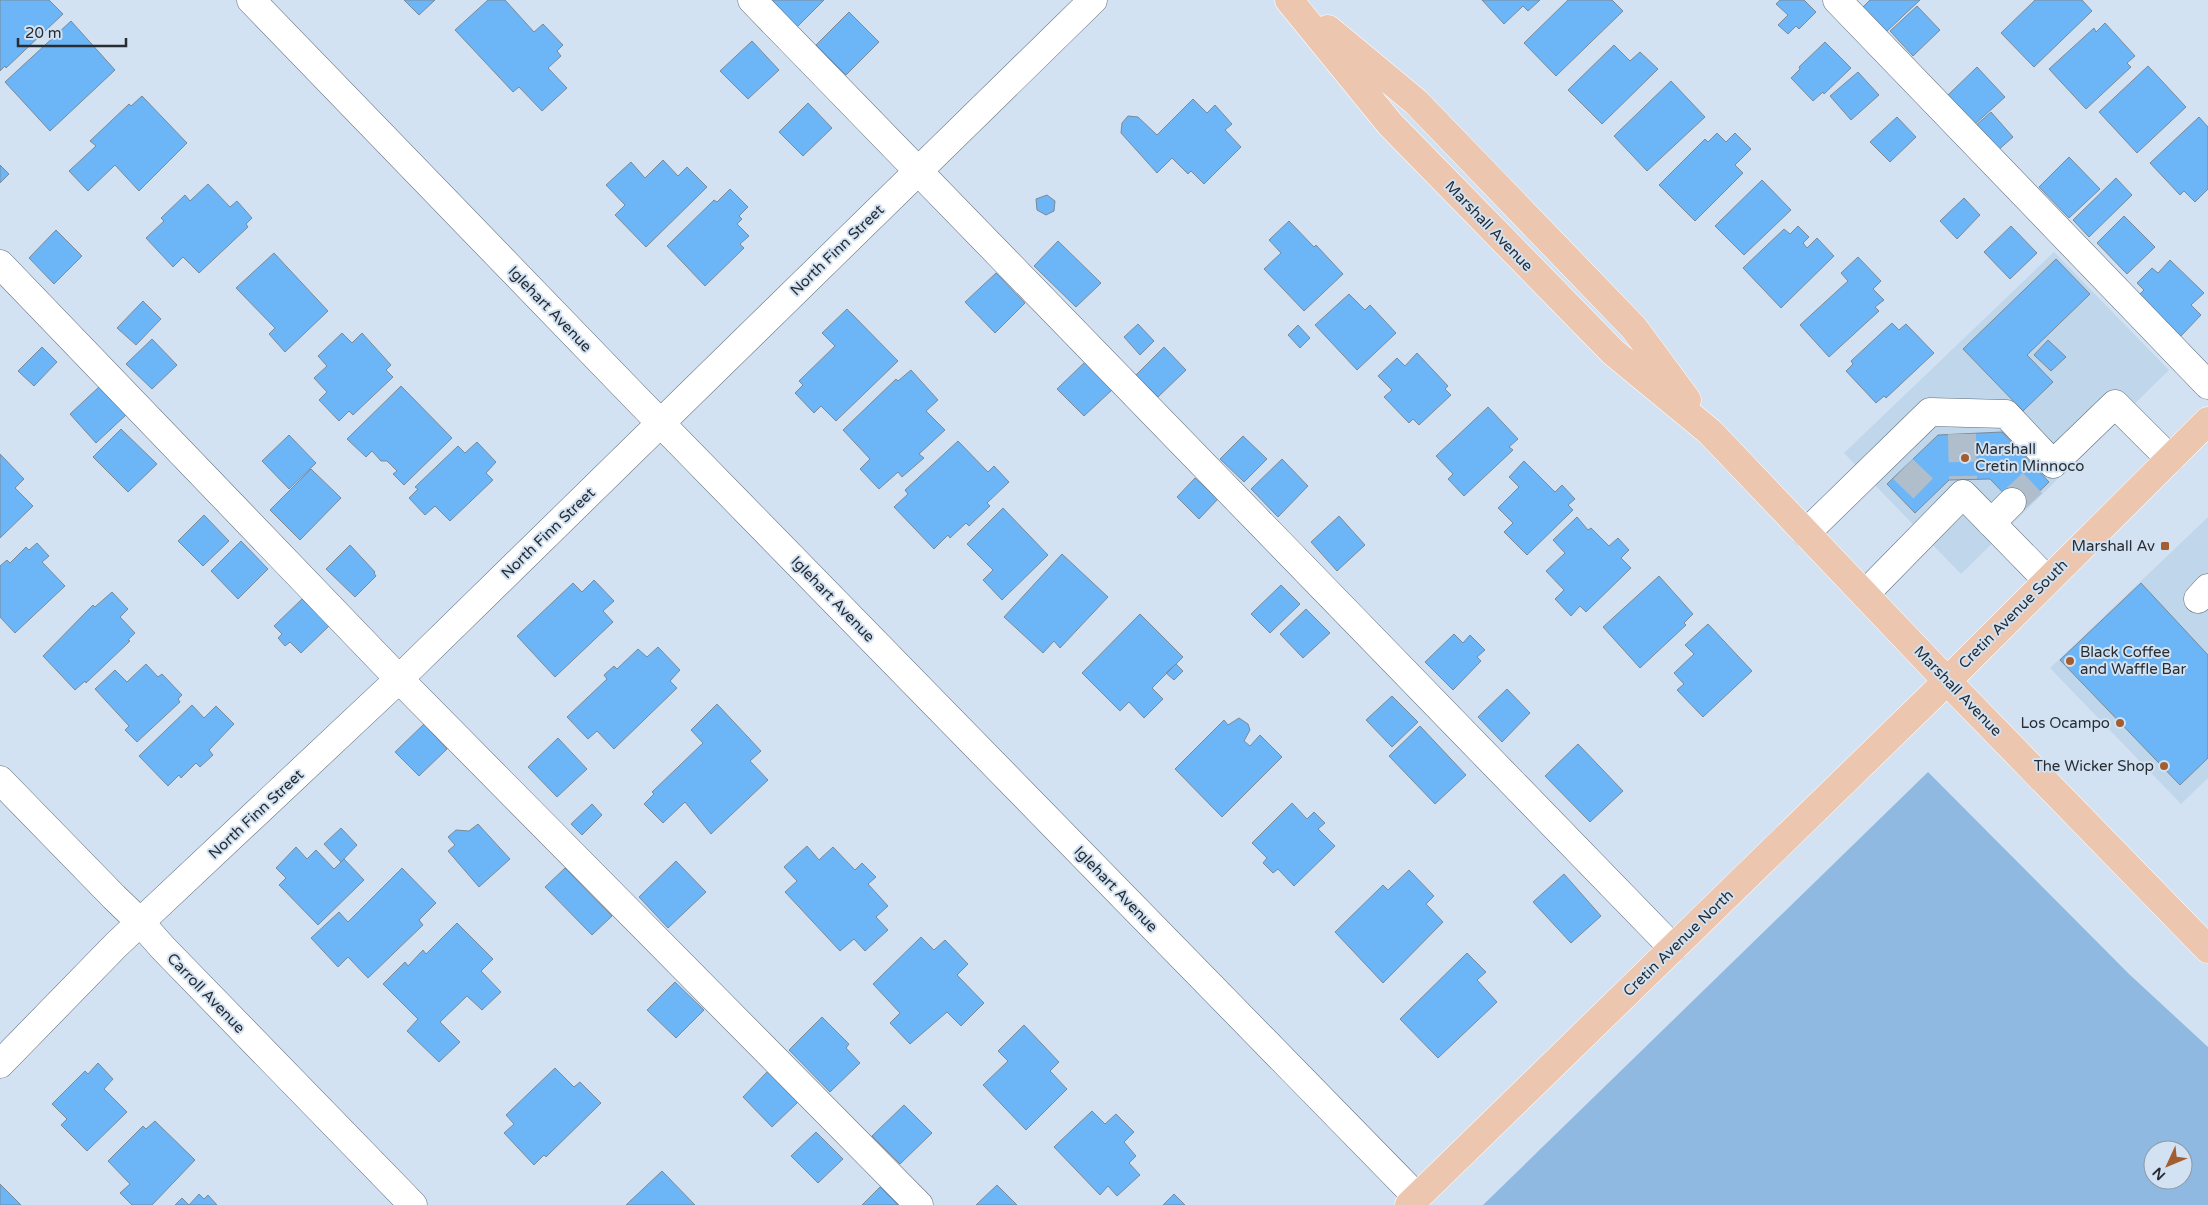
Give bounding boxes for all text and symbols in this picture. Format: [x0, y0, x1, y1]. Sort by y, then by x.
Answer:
scale bar [18, 15, 125, 47]
text: 20 m [25, 24, 62, 42]
street label: Marshall Avenue [1441, 177, 1537, 275]
street label: North Finn Street [786, 201, 888, 299]
street label: Iglehart Avenue [504, 262, 596, 356]
place label: Marshall Cretin Minnoco [1975, 440, 2084, 475]
marker: Marshall Cretin Minnoco [1959, 452, 1971, 464]
street label: North Finn Street [497, 484, 599, 582]
place label: Marshall Av [2072, 537, 2155, 555]
marker: Marshall Av [2159, 540, 2171, 552]
street label: Iglehart Avenue [787, 552, 879, 646]
street label: Cretin Avenue South [1955, 556, 2071, 672]
street label: Marshall Avenue [1910, 642, 2006, 740]
place label: Black Coffee and Waffle Bar [2080, 643, 2186, 678]
marker: Black Coffee and Waffle Bar [2064, 655, 2076, 667]
place label: Los Ocampo [2020, 714, 2110, 732]
marker: Los Ocampo [2114, 717, 2126, 729]
place label: The Wicker Shop [2034, 757, 2154, 775]
marker: The Wicker Shop [2158, 760, 2170, 772]
street label: North Finn Street [205, 765, 307, 863]
street label: Iglehart Avenue [1070, 842, 1162, 936]
street label: Cretin Avenue North [1619, 886, 1737, 1000]
street label: Carroll Avenue [163, 949, 249, 1037]
north arrow [2143, 1140, 2193, 1190]
text: N [2149, 1164, 2169, 1184]

